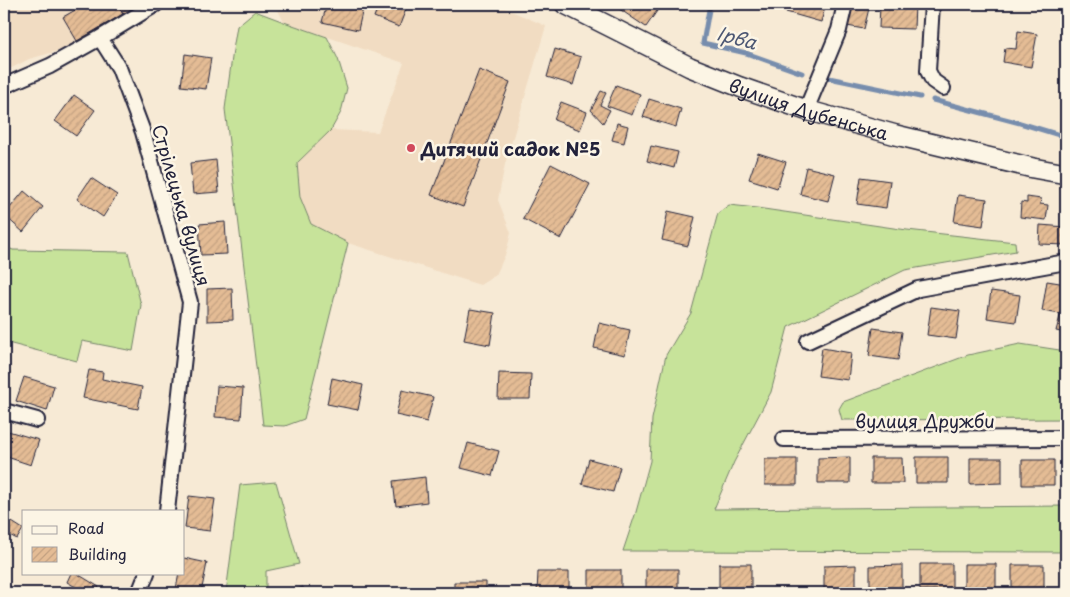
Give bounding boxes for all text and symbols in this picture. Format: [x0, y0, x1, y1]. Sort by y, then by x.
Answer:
water label: Ірва [714, 18, 761, 56]
street label: вулиця Дубенська [725, 71, 892, 146]
street label: Стрілецька вулиця [146, 121, 218, 289]
place label: Дитячий садок №5 [420, 135, 600, 162]
marker: Дитячий садок №5 [405, 142, 417, 154]
street label: вулиця Дружби [855, 407, 995, 434]
legend [22, 510, 185, 574]
text: Road [68, 516, 104, 539]
text: Building [68, 542, 127, 565]

